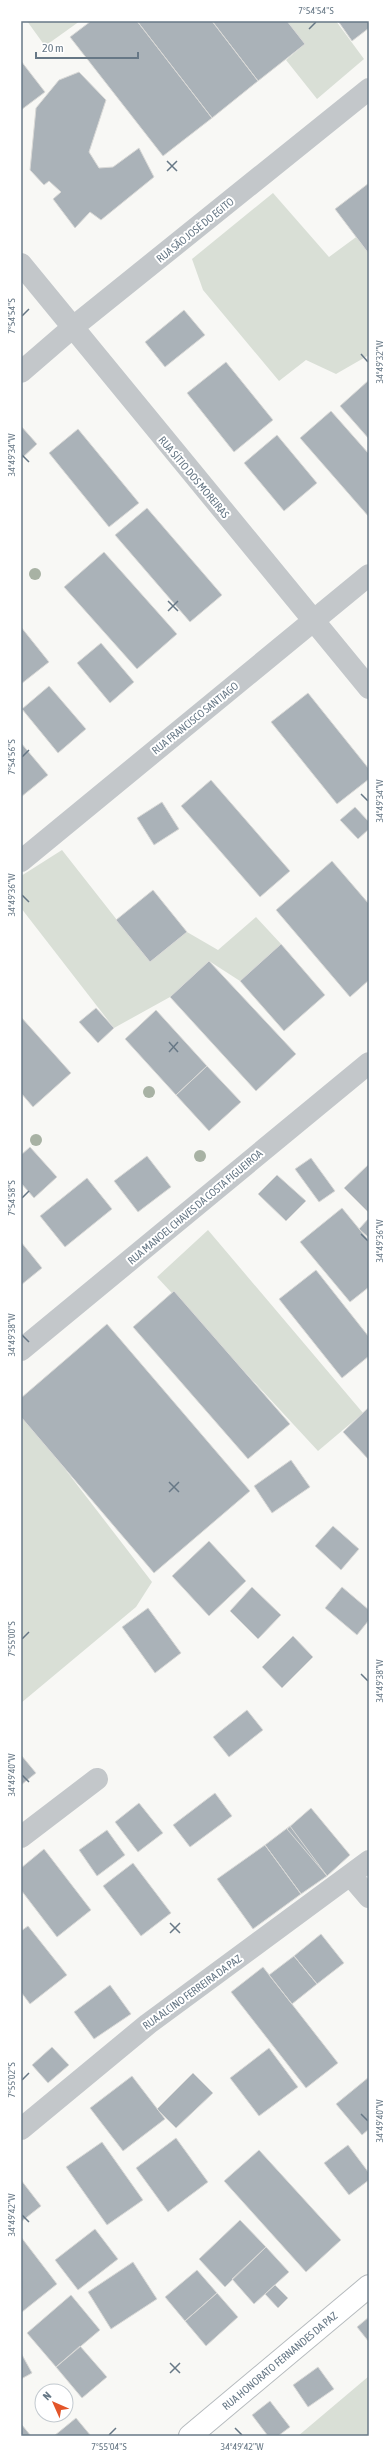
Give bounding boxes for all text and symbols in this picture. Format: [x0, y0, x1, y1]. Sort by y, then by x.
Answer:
text: 7°54'54"S [298, 5, 334, 16]
scale bar [36, 34, 138, 60]
text: 20 m [42, 41, 64, 55]
street label: RUA SÃO JOSÉ DO EGITO [154, 195, 236, 265]
text: 7°54'54"S [6, 298, 17, 334]
text: 34°49'32"W [374, 340, 385, 384]
text: 34°49'34"W [6, 433, 17, 477]
street label: RUA SÍTIO DOS MOREIRAS [156, 434, 232, 521]
street label: RUA FRANCISCO SANTIAGO [149, 680, 241, 756]
text: 7°54'56"S [6, 739, 17, 775]
text: 34°49'34"W [374, 779, 385, 823]
text: 34°49'36"W [6, 873, 17, 917]
street label: RUA MANOEL CHAVES DA COSTA FIGUEIROA [125, 1147, 265, 1267]
text: 7°54'58"S [6, 1180, 17, 1216]
text: 34°49'36"W [374, 1219, 385, 1263]
text: 34°49'38"W [6, 1313, 17, 1357]
text: 7°55'00"S [6, 1621, 17, 1657]
text: 34°49'38"W [374, 1659, 385, 1703]
text: 34°49'40"W [6, 1753, 17, 1797]
street label: RUA ALCINO FERREIRA DA PAZ [140, 1952, 244, 2032]
text: 7°55'02"S [6, 2062, 17, 2098]
text: 34°49'40"W [374, 2099, 385, 2143]
text: 34°49'42"W [6, 2193, 17, 2237]
street label: RUA HONORATO FERNANDES DA PAZ [220, 2309, 340, 2412]
north arrow [34, 2383, 74, 2423]
text: N [40, 2389, 53, 2402]
text: 7°55'04"S [91, 2441, 127, 2452]
text: 34°49'42"W [220, 2441, 264, 2452]

